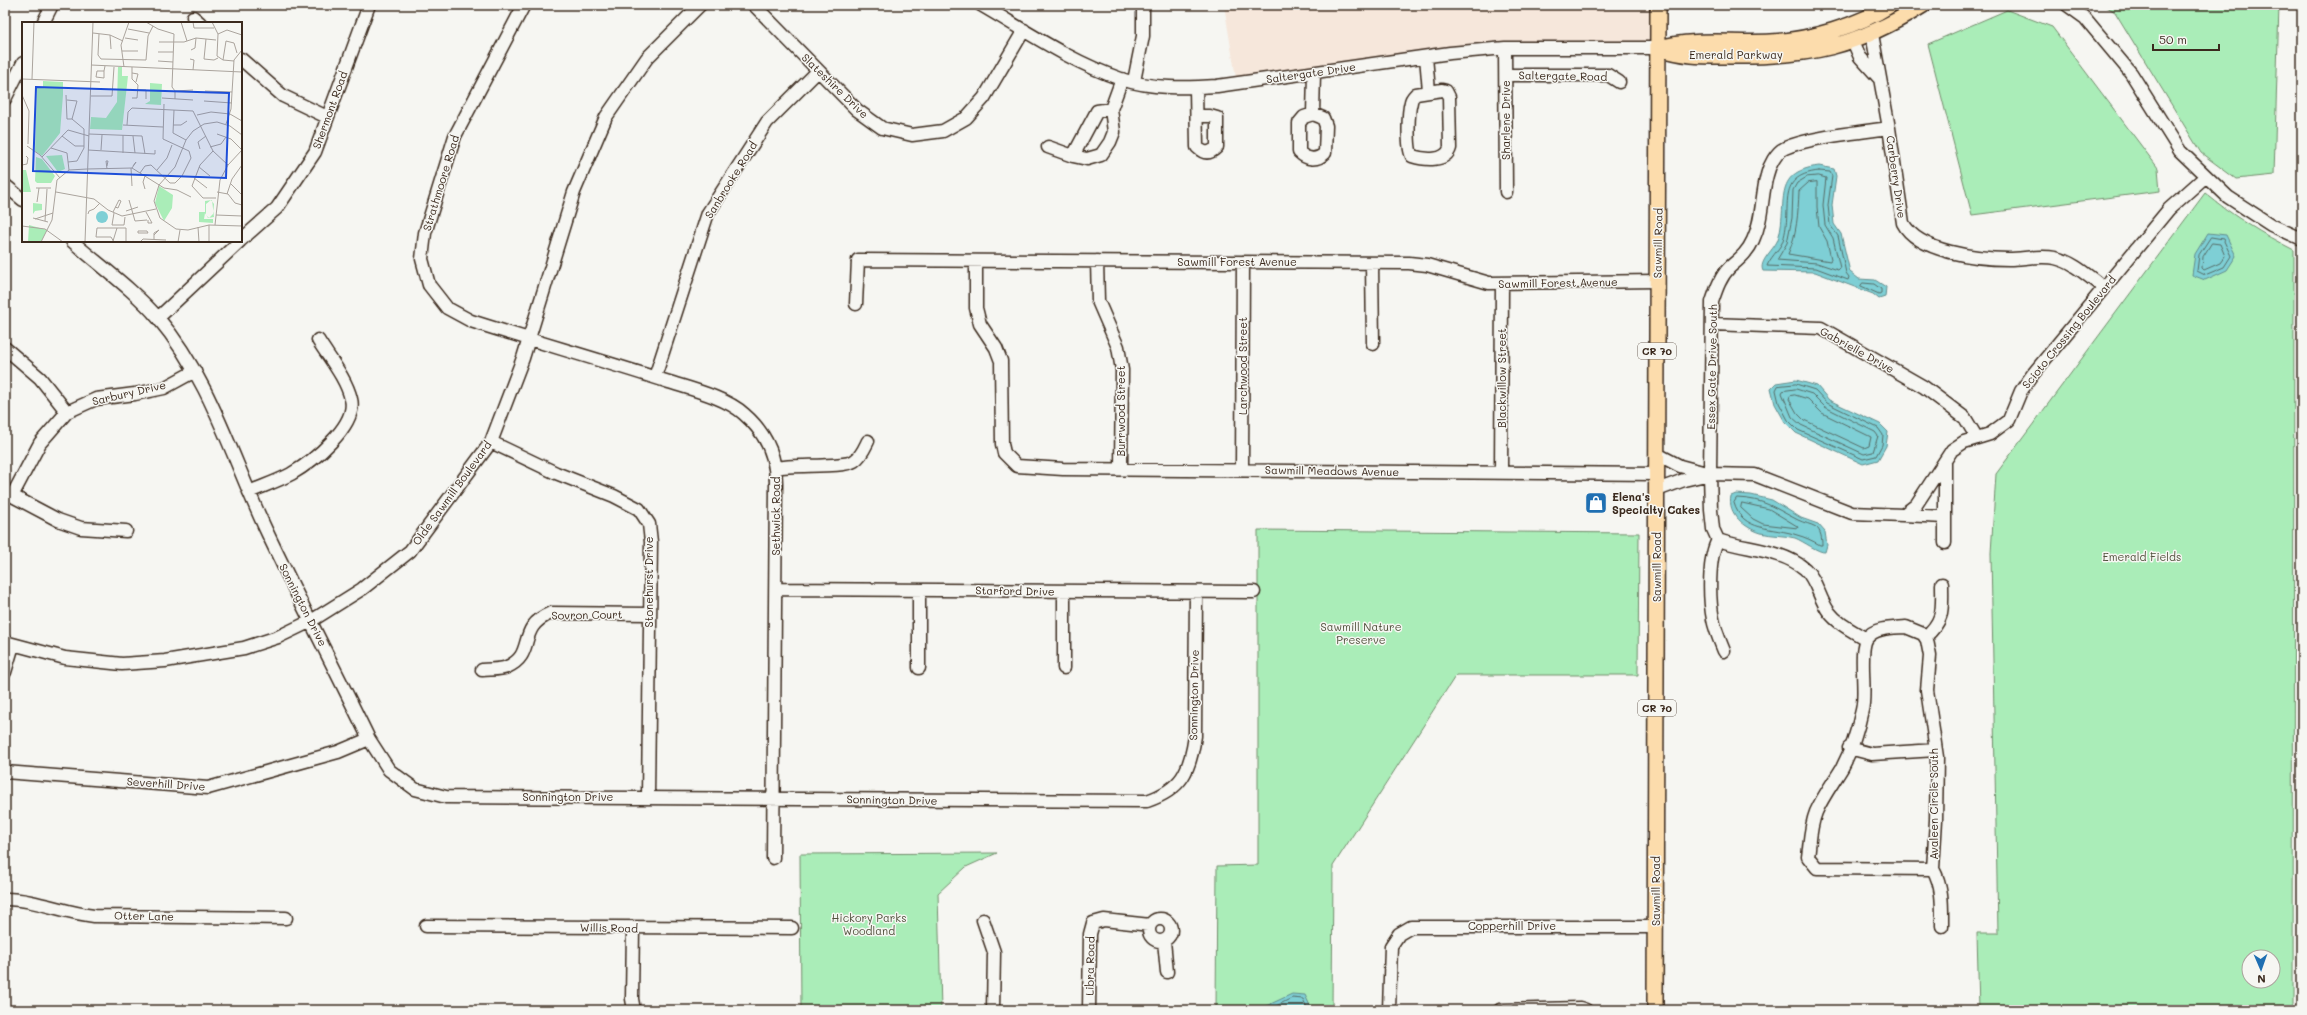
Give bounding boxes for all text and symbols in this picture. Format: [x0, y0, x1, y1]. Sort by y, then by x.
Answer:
inset map [22, 22, 242, 242]
scale bar [2153, 26, 2219, 52]
text: 50 m [2159, 31, 2187, 47]
street label: Emerald Parkway [1689, 47, 1783, 62]
street label: Slateshire Drive [799, 50, 872, 121]
street label: Saltergate Drive [1265, 59, 1357, 86]
street label: Saltergate Road [1518, 67, 1608, 84]
street label: Shermont Road [308, 69, 351, 151]
street label: Sharlene Drive [1498, 80, 1513, 160]
street label: Strathmoore Road [419, 133, 462, 233]
street label: Carberry Drive [1883, 135, 1910, 219]
street label: Sanbrooke Road [701, 138, 760, 221]
street label: Sawmill Road [1649, 208, 1666, 278]
street label: Sawmill Forest Avenue [1177, 254, 1297, 269]
street label: Scioto Crossing Boulevard [2018, 272, 2119, 391]
street label: Sawmill Forest Avenue [1498, 274, 1618, 291]
street label: Essex Gate Drive South [1703, 304, 1720, 430]
street label: Larchwood Street [1235, 317, 1250, 415]
street label: Gabrielle Drive [1817, 323, 1897, 376]
street label: Blackwillow Street [1494, 328, 1509, 428]
road number: CR 70 [1638, 343, 1676, 359]
street label: Burrwood Street [1113, 365, 1128, 456]
street label: Sarbury Drive [90, 377, 168, 408]
street label: Olde Sawmill Boulevard [409, 437, 495, 548]
street label: Sawmill Meadows Avenue [1265, 462, 1399, 479]
street label: Sethwick Road [768, 476, 783, 556]
place label: Elena's Specialty Cakes [1612, 489, 1701, 517]
shop icon: Elena's Specialty Cakes [1583, 490, 1609, 516]
street label: Sawmill Road [1649, 532, 1664, 602]
street label: Stonehurst Drive [641, 536, 656, 627]
park label: Emerald Fields [2103, 549, 2181, 564]
street label: Sonnington Drive [276, 561, 331, 649]
street label: Starford Drive [975, 582, 1055, 599]
street label: Sovron Court [551, 606, 623, 623]
park label: Sawmill Nature Preserve [1321, 619, 1402, 647]
street label: Sonnington Drive [1185, 649, 1202, 741]
road number: CR 70 [1638, 700, 1676, 716]
street label: Avaleen Circle South [1926, 748, 1941, 860]
street label: Severhill Drive [126, 773, 206, 794]
street label: Sonnington Drive [523, 789, 614, 804]
street label: Sonnington Drive [846, 791, 938, 808]
street label: Sawmill Road [1648, 856, 1663, 926]
street label: Otter Lane [114, 907, 174, 924]
park label: Hickory Parks Woodland [831, 910, 907, 938]
street label: Copperhill Drive [1468, 918, 1556, 933]
street label: Willis Road [580, 919, 638, 936]
street label: Libra Road [1081, 936, 1098, 996]
north arrow [2241, 949, 2281, 989]
text: N [2257, 972, 2266, 987]

